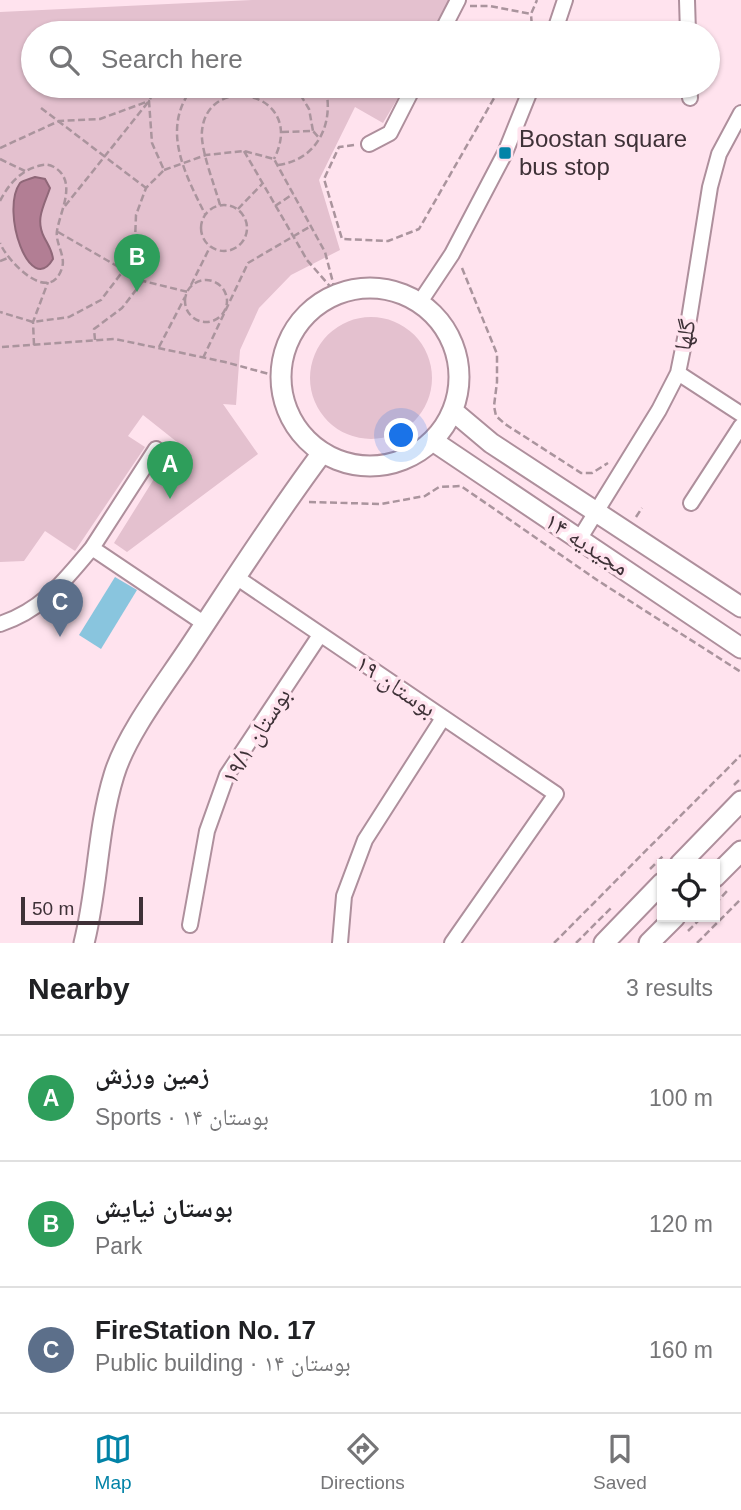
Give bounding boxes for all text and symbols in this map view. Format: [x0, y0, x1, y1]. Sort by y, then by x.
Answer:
search box [21, 21, 720, 98]
icon: search [45, 41, 83, 79]
text: Search here [101, 44, 243, 74]
place label: Boostan square bus stop [519, 125, 687, 180]
marker: Boostan square bus stop [497, 145, 513, 161]
pin: B [114, 234, 160, 292]
street label: گلها [668, 317, 701, 353]
your location [384, 418, 418, 452]
pin: A [147, 441, 193, 499]
street label: مجیدیه ۱۴ [540, 507, 634, 581]
pin: C [37, 579, 83, 637]
street label: بوستان ۱۹ [351, 649, 441, 723]
street label: بوستان ۱۹/۱ [215, 683, 297, 789]
map controls [657, 859, 720, 922]
button: locate [657, 859, 720, 922]
scale bar [21, 894, 144, 926]
text: 50 m [32, 898, 74, 919]
text: Nearby [28, 972, 130, 1005]
text: 3 results [626, 975, 713, 1001]
text: زمین ورزش [95, 1060, 209, 1090]
text: A [43, 1085, 59, 1111]
text: 100 m [649, 1085, 713, 1111]
text: Sports · بوستان ۱۴ [95, 1104, 269, 1130]
text: بوستان نیایش [95, 1193, 233, 1223]
text: B [43, 1211, 59, 1237]
text: 120 m [649, 1211, 713, 1237]
text: Park [95, 1233, 142, 1259]
text: FireStation No. 17 [95, 1315, 316, 1345]
text: C [43, 1337, 59, 1363]
text: 160 m [649, 1337, 713, 1363]
text: Public building · بوستان ۱۴ [95, 1350, 351, 1376]
tab: Map [94, 1430, 132, 1494]
tab: Directions [320, 1430, 405, 1494]
tab: Saved [593, 1430, 647, 1494]

